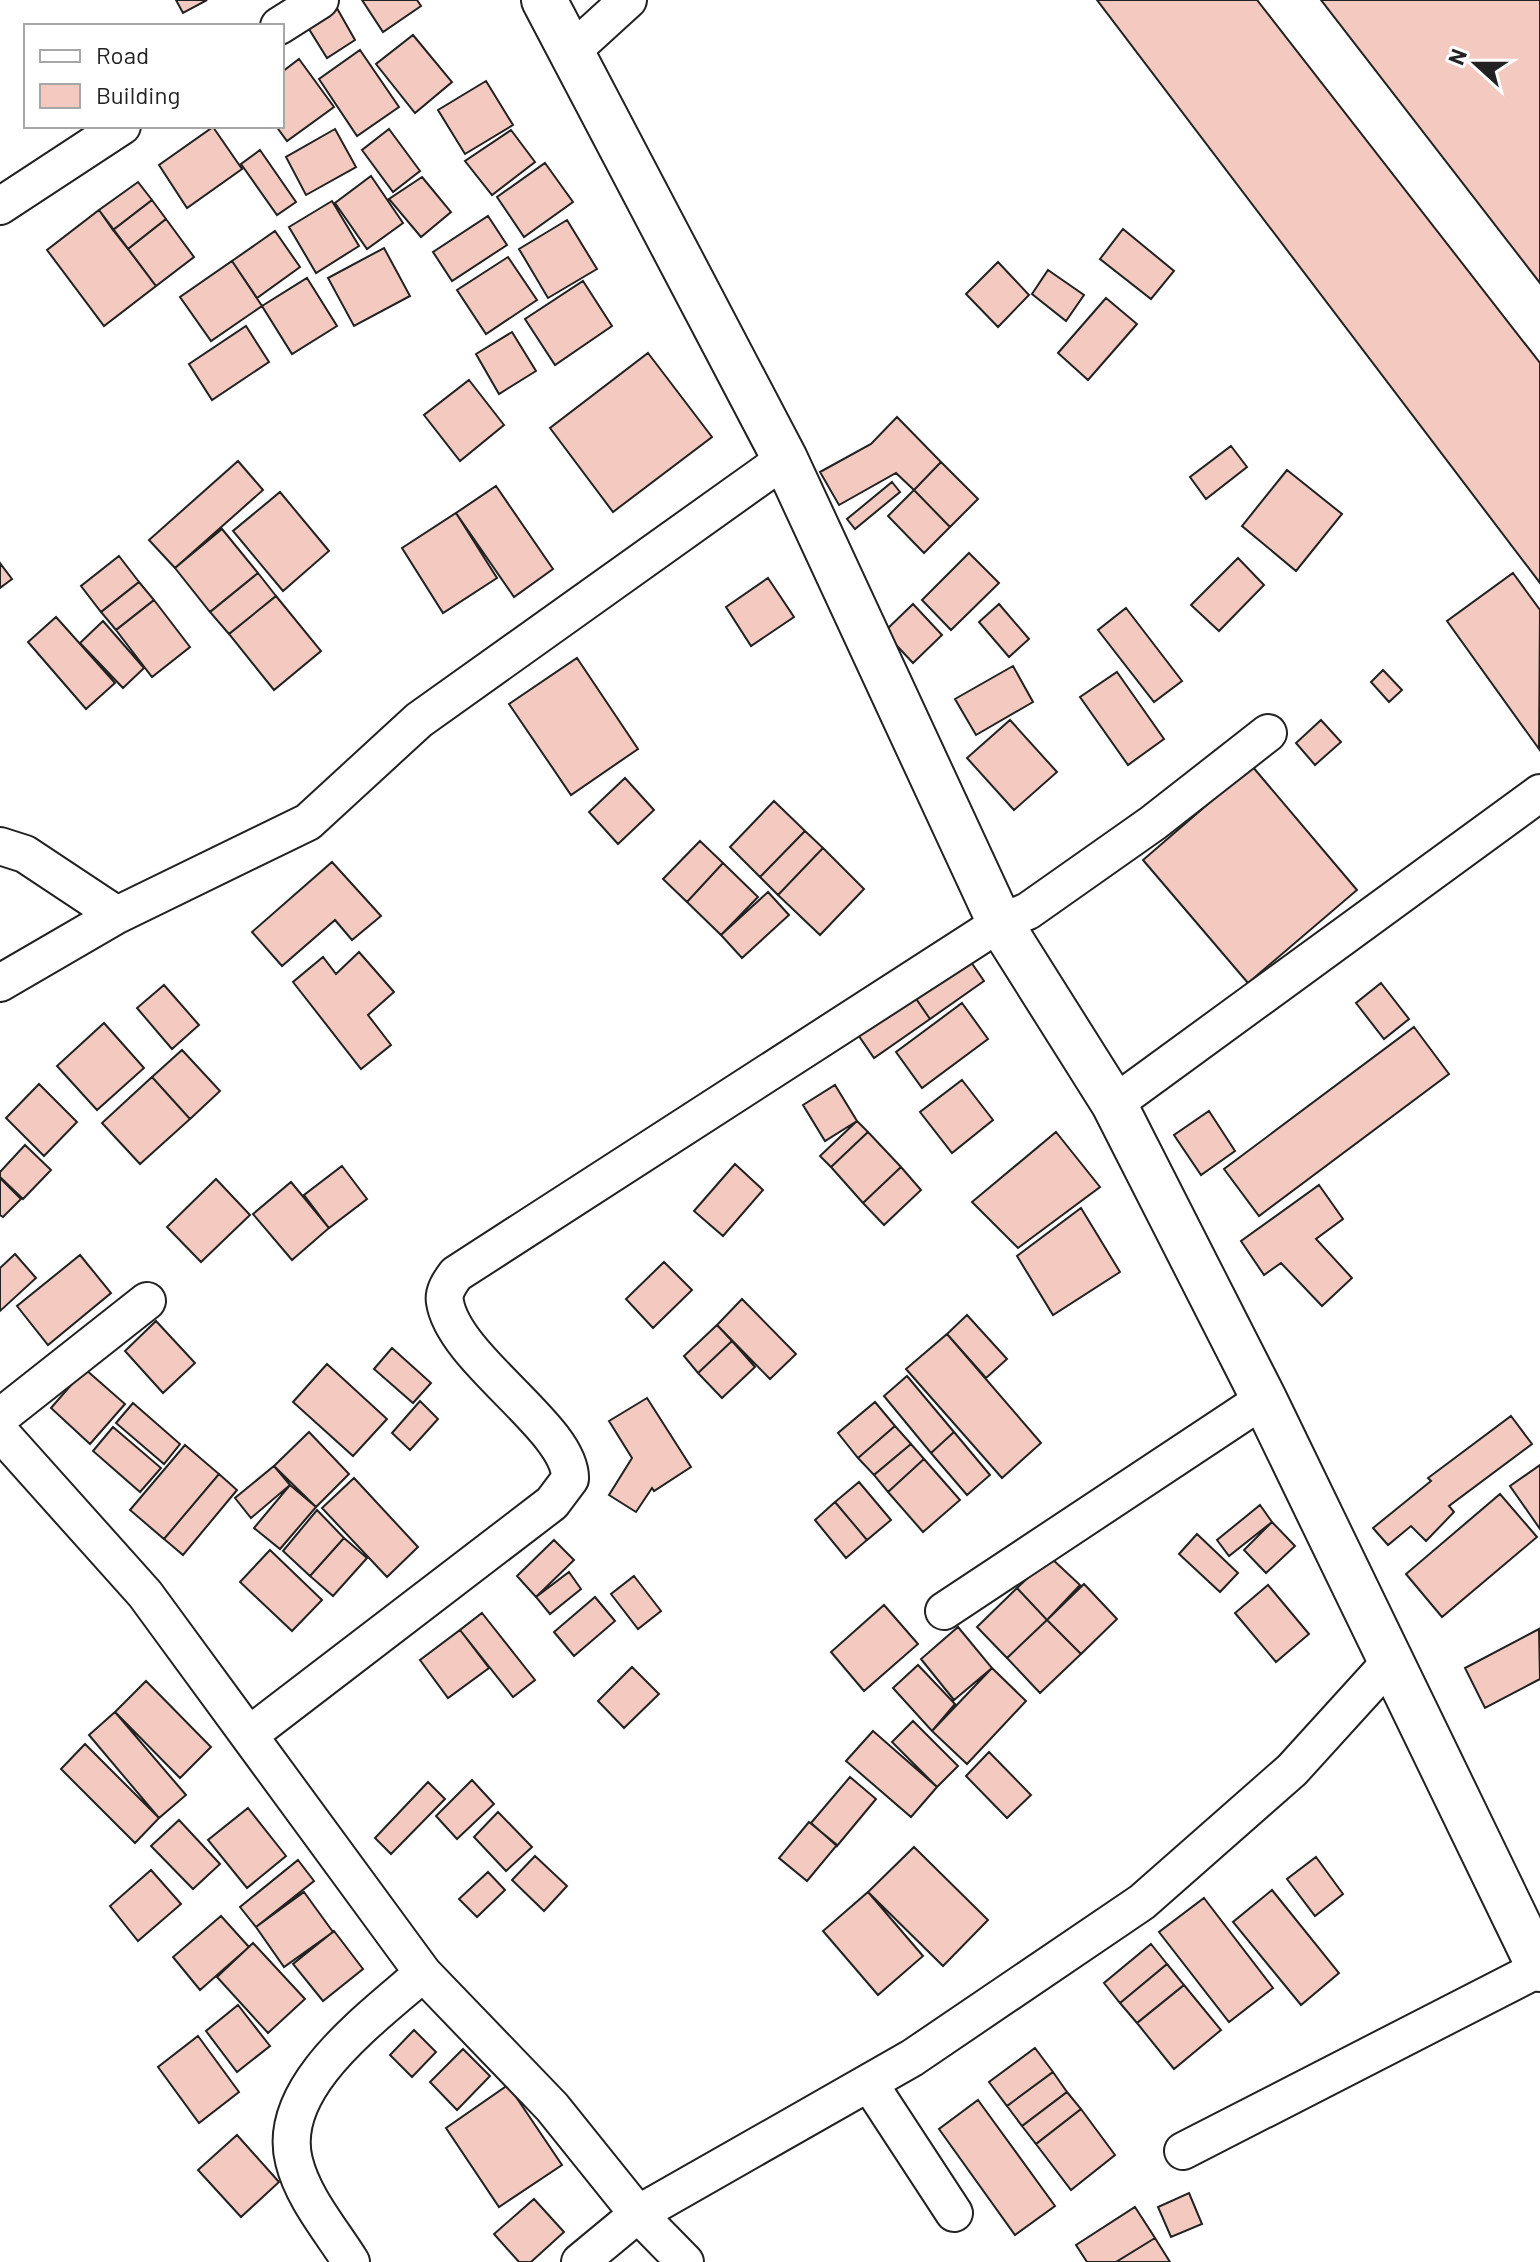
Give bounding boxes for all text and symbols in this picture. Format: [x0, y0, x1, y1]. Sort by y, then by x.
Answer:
legend [24, 24, 284, 128]
north arrow [1436, 24, 1516, 104]
text: Road [96, 40, 149, 69]
text: N [1442, 45, 1471, 68]
text: Building [96, 80, 180, 109]

